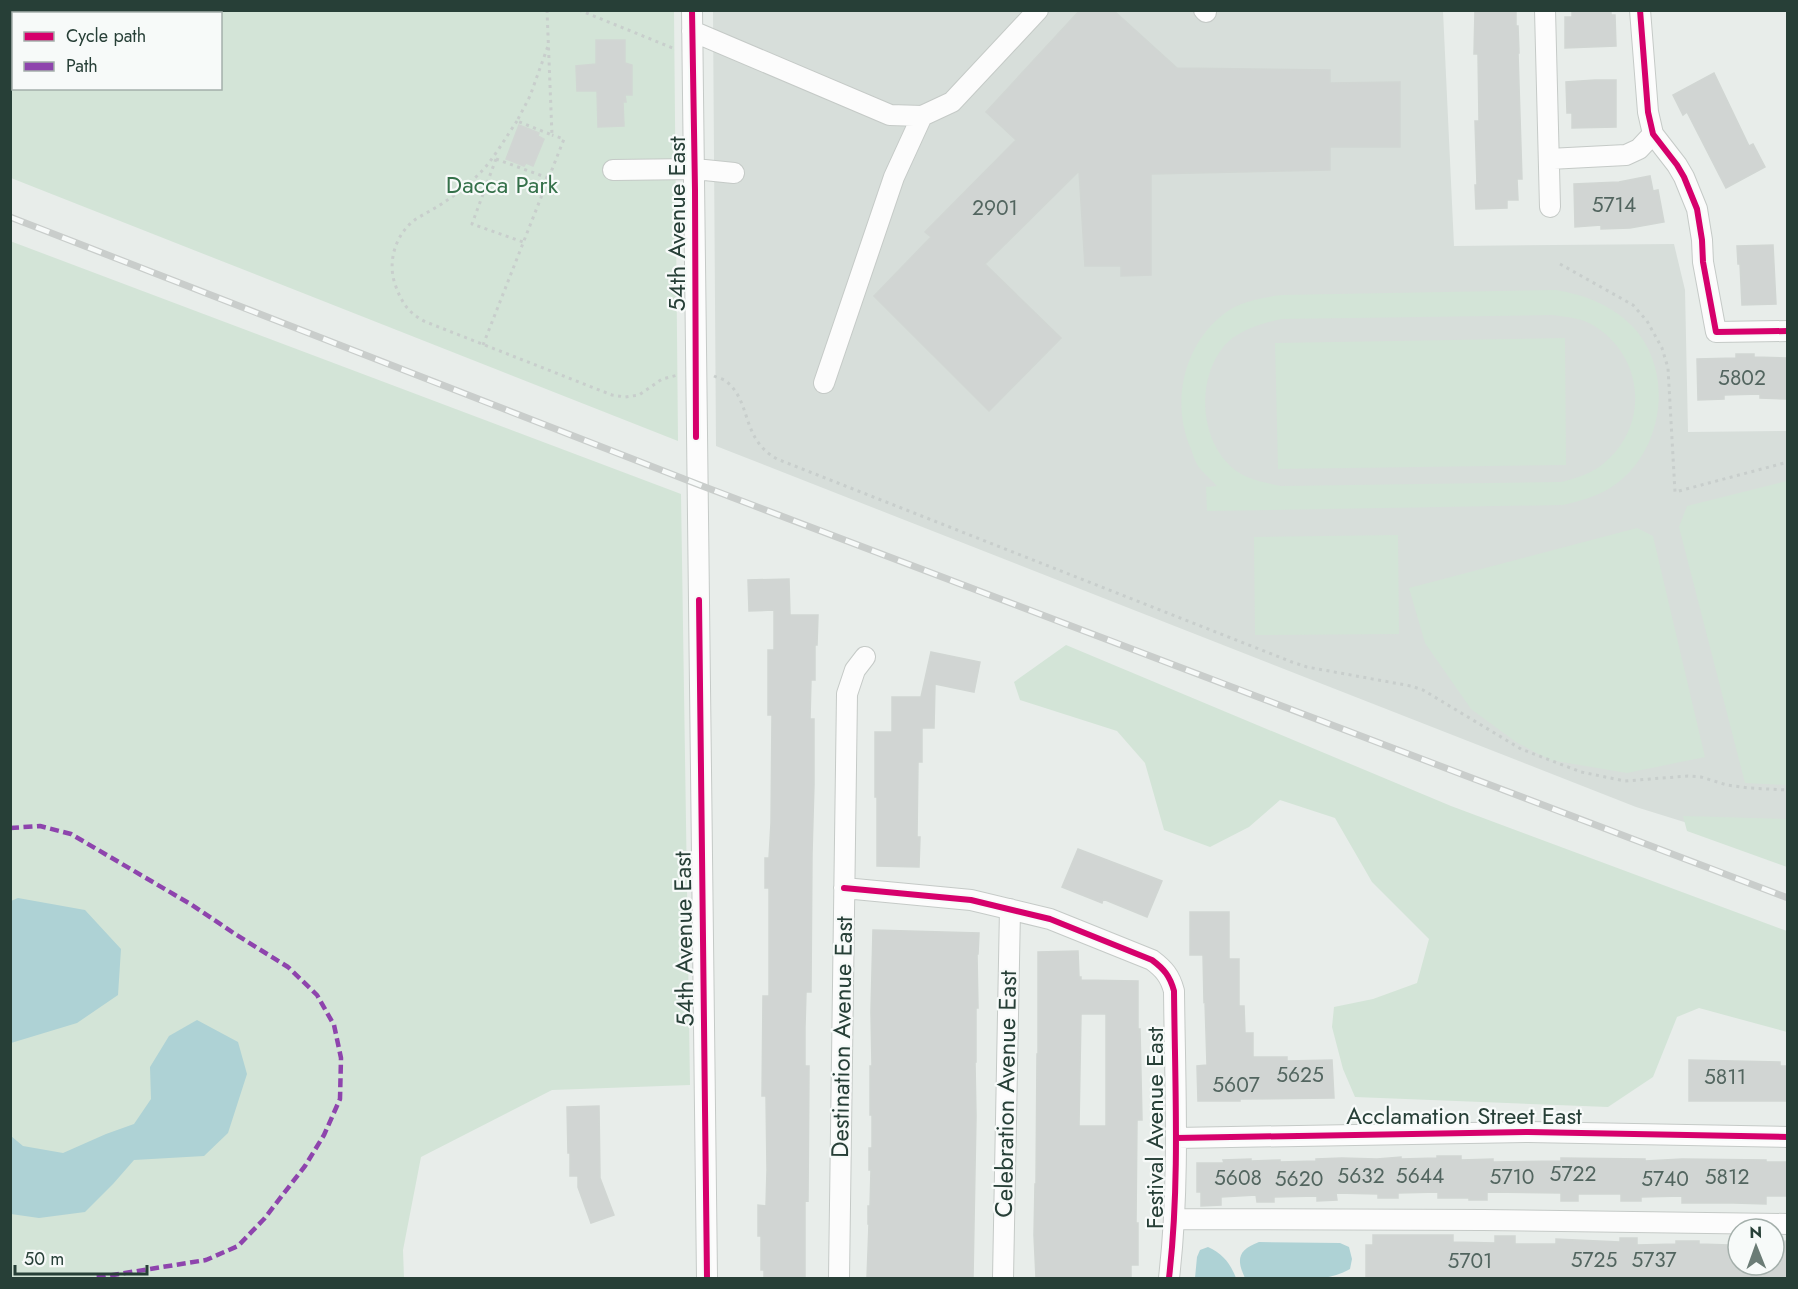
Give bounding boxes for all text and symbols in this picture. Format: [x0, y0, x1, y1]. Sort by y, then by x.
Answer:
legend [12, 12, 222, 90]
text: Cycle path [66, 23, 146, 49]
text: Path [66, 53, 98, 79]
street label: 54th Avenue East [659, 136, 694, 312]
park label: Dacca Park [446, 167, 559, 202]
house number: 5714 [1592, 190, 1636, 220]
house number: 2901 [972, 193, 1018, 223]
house number: 5802 [1718, 363, 1766, 393]
street label: 54th Avenue East [664, 851, 703, 1027]
street label: Destination Avenue East [822, 916, 861, 1158]
street label: Celebration Avenue East [986, 970, 1025, 1218]
street label: Festival Avenue East [1137, 1027, 1172, 1229]
house number: 5625 [1276, 1060, 1324, 1090]
house number: 5811 [1704, 1062, 1746, 1092]
house number: 5607 [1212, 1070, 1260, 1100]
street label: Acclamation Street East [1346, 1098, 1582, 1133]
house number: 5722 [1550, 1159, 1596, 1189]
house number: 5632 [1337, 1161, 1385, 1191]
house number: 5644 [1396, 1161, 1444, 1191]
house number: 5710 [1490, 1162, 1534, 1192]
house number: 5812 [1705, 1162, 1749, 1192]
house number: 5608 [1214, 1163, 1262, 1193]
house number: 5620 [1275, 1164, 1323, 1194]
house number: 5740 [1641, 1164, 1689, 1194]
north arrow [1726, 1217, 1786, 1277]
text: N [1749, 1221, 1762, 1244]
scale bar [15, 1238, 147, 1276]
house number: 5725 [1571, 1245, 1617, 1275]
house number: 5737 [1631, 1245, 1677, 1275]
text: 50 m [24, 1246, 64, 1272]
house number: 5701 [1448, 1246, 1492, 1276]

